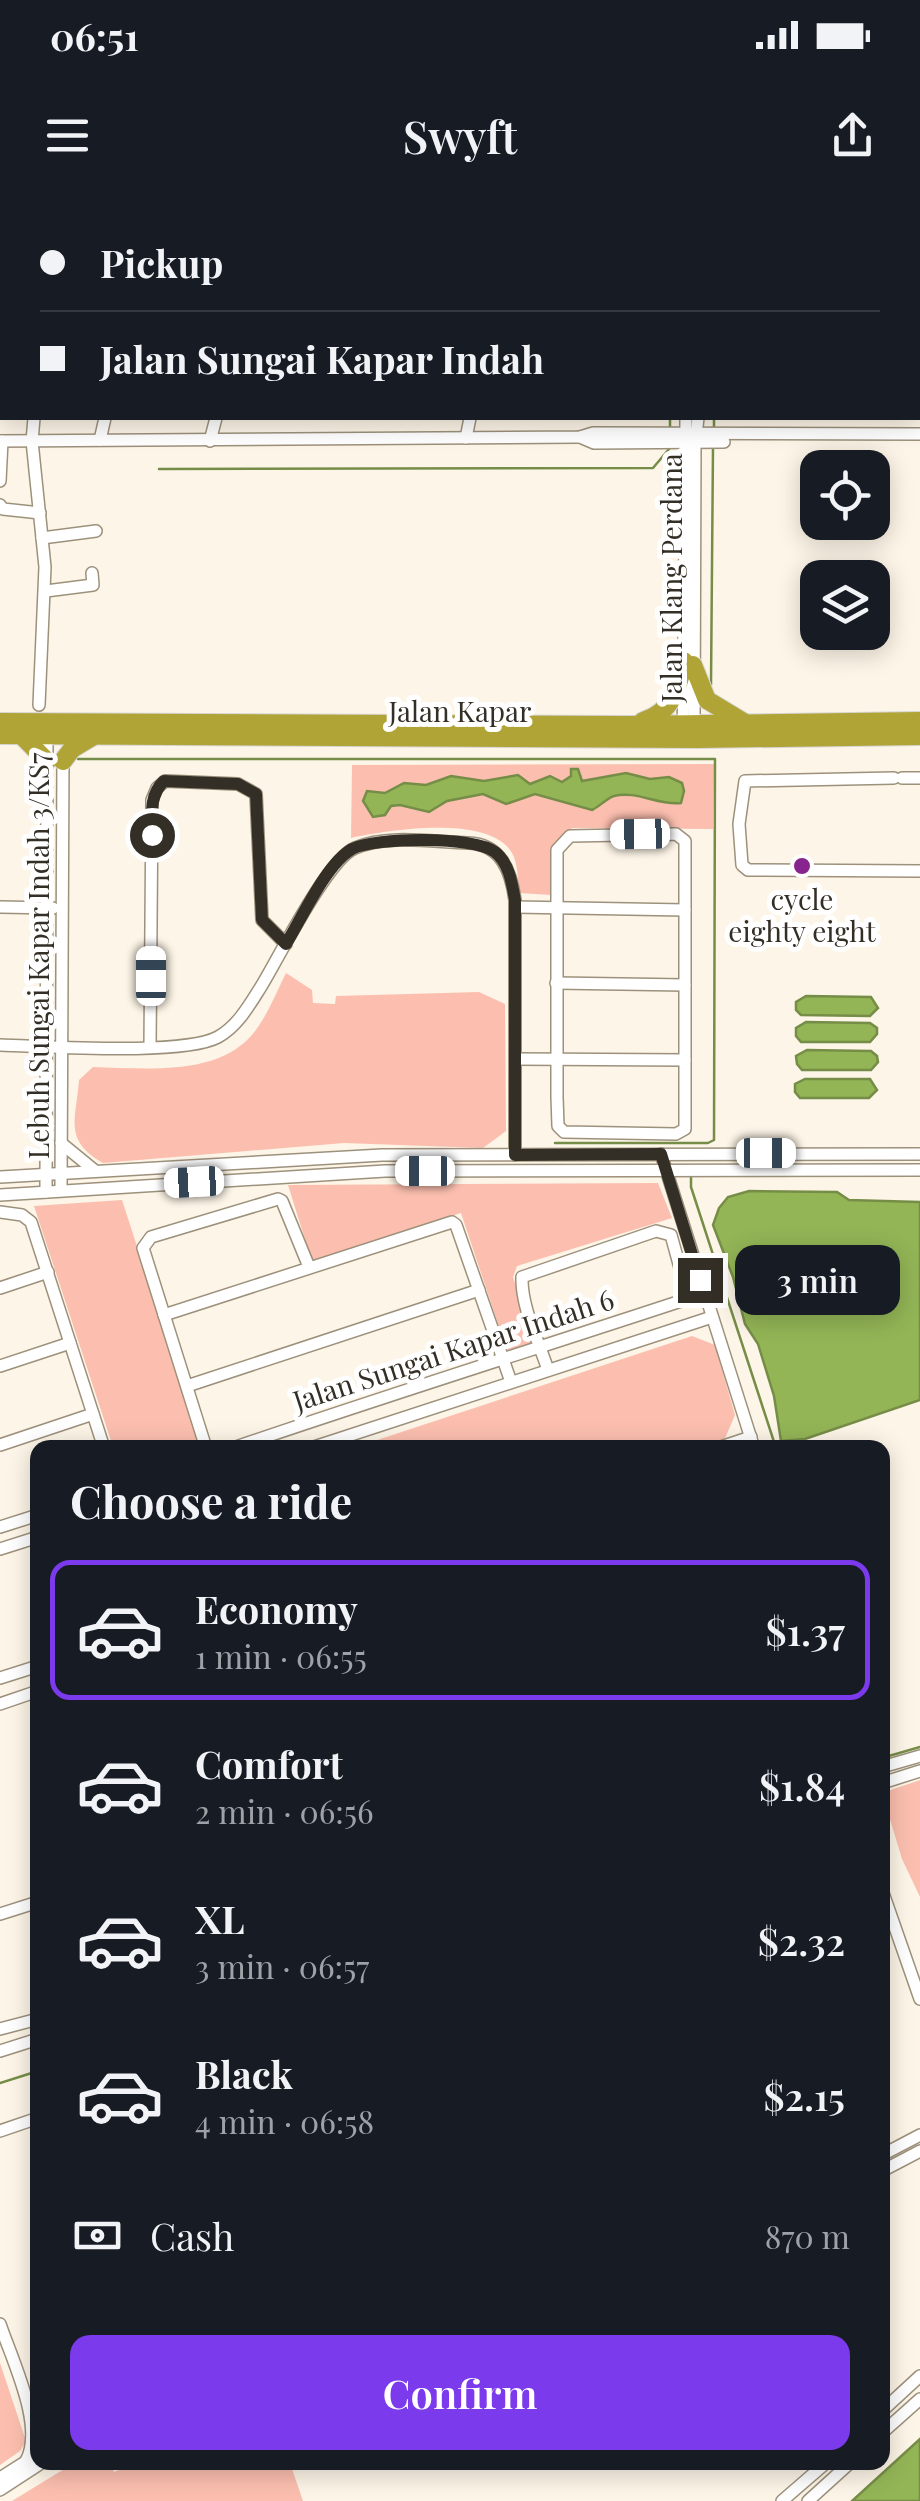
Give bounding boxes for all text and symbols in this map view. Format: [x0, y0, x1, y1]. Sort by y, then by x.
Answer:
text: 06:51 [50, 10, 139, 61]
text: Swyft [403, 105, 517, 165]
icon: menu [40, 108, 95, 163]
icon: share [825, 108, 880, 163]
text: Pickup [100, 237, 223, 288]
text: Jalan Sungai Kapar Indah [100, 333, 544, 384]
map controls [800, 450, 890, 650]
button: locate [800, 450, 890, 540]
street label: Jalan Klang Perdana [652, 453, 689, 704]
button: layers [800, 560, 890, 650]
street label: Jalan Kapar [387, 692, 532, 729]
street label: Lebuh Sungai Kapar Indah 3/KS7 [19, 752, 56, 1159]
route start [130, 813, 175, 858]
car [610, 818, 670, 850]
marker: cycle eighty eight [791, 855, 813, 877]
place label: cycle eighty eight [728, 880, 877, 949]
car [136, 946, 166, 1006]
car [736, 1138, 796, 1168]
car [395, 1156, 455, 1186]
car [163, 1165, 225, 1199]
callout: 3 min [735, 1245, 900, 1315]
route end [678, 1258, 723, 1303]
text: 3 min [777, 1258, 858, 1301]
street label: Jalan Sungai Kapar Indah 6 [287, 1280, 618, 1419]
text: Choose a ride [70, 1470, 352, 1530]
text: Economy [195, 1583, 358, 1634]
icon: car [75, 1585, 165, 1675]
text: $1.37 [765, 1605, 845, 1656]
text: 1 min · 06:55 [195, 1634, 367, 1677]
text: Comfort [195, 1738, 343, 1789]
icon: car [75, 1740, 165, 1830]
text: $1.84 [759, 1760, 845, 1811]
text: 2 min · 06:56 [195, 1789, 374, 1832]
text: XL [195, 1893, 244, 1944]
icon: car [75, 1895, 165, 1985]
text: $2.32 [758, 1915, 845, 1966]
text: 3 min · 06:57 [195, 1944, 369, 1987]
text: Black [195, 2048, 293, 2099]
icon: car [75, 2050, 165, 2140]
text: $2.15 [764, 2070, 845, 2121]
text: 4 min · 06:58 [195, 2099, 374, 2142]
icon: cash [70, 2208, 125, 2263]
text: Cash [150, 2210, 234, 2261]
text: 870 m [765, 2214, 850, 2257]
button: Confirm [70, 2335, 850, 2450]

